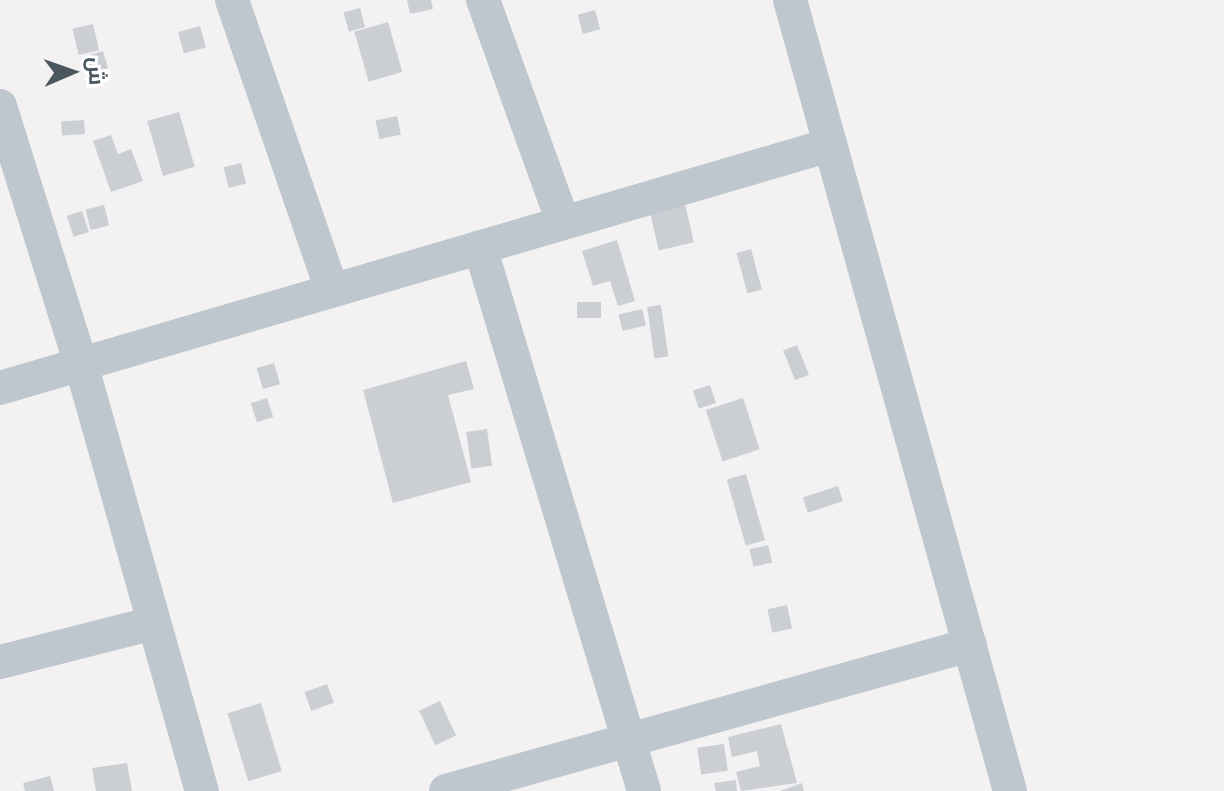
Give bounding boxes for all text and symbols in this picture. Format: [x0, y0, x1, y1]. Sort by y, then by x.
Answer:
north arrow [32, 32, 112, 112]
text: ش [83, 57, 110, 86]

